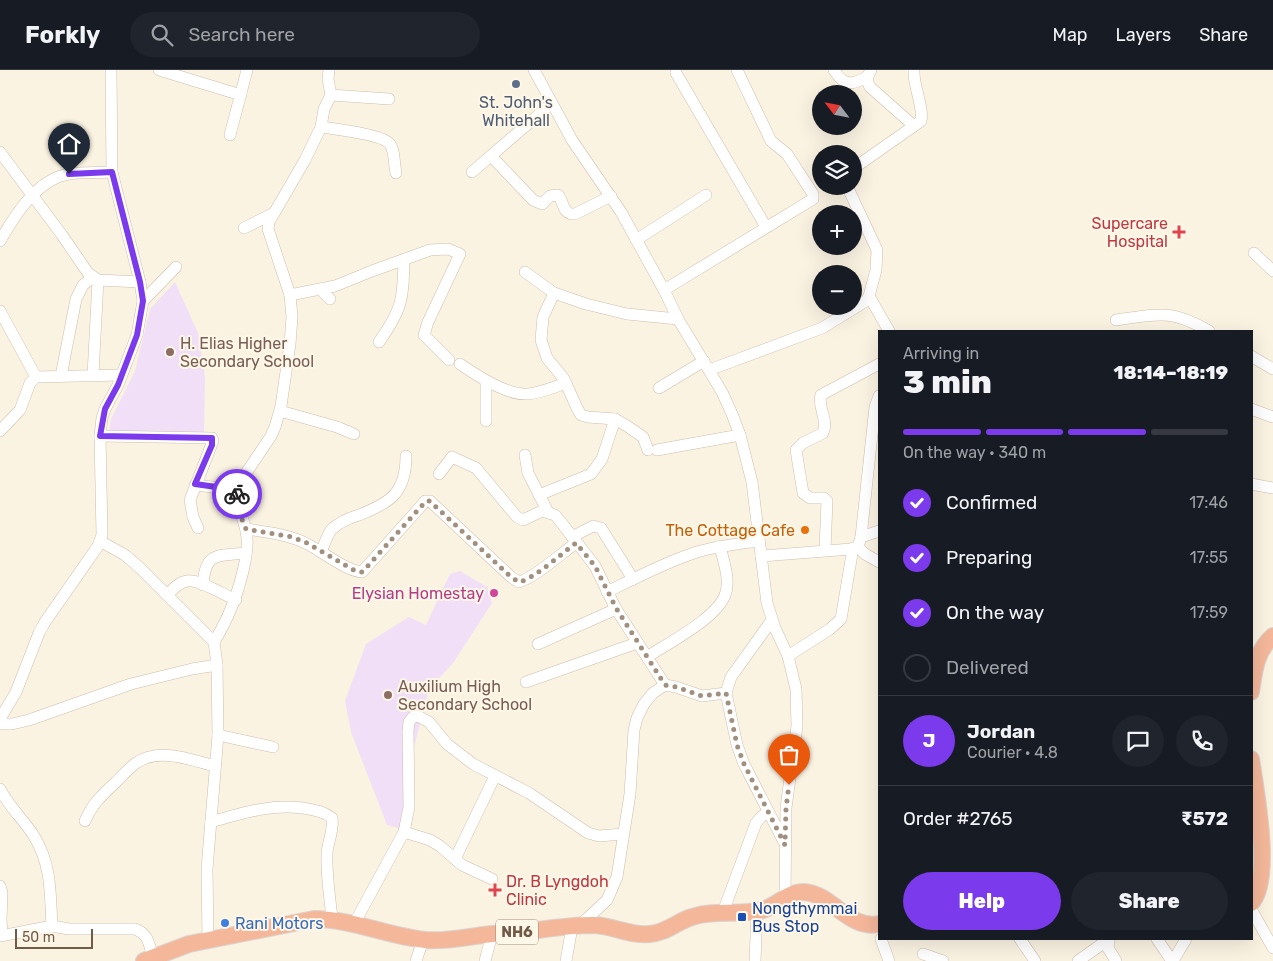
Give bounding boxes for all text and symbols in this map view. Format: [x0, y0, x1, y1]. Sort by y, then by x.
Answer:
search box [130, 12, 480, 57]
text: Forkly [25, 21, 100, 49]
icon: search [148, 21, 176, 49]
text: Search here [188, 23, 295, 46]
text: Map [1053, 24, 1088, 46]
text: Layers [1116, 24, 1171, 46]
text: Share [1199, 24, 1248, 46]
marker: St. John's Whitehall [510, 78, 522, 90]
north arrow [812, 85, 862, 135]
map controls [812, 85, 862, 315]
place label: St. John's Whitehall [479, 93, 553, 130]
pin [48, 123, 90, 174]
icon: home [55, 130, 83, 158]
button: layers [812, 145, 862, 195]
button: + [812, 205, 862, 255]
place label: Supercare Hospital [1091, 214, 1168, 251]
marker: Supercare Hospital [1172, 225, 1186, 239]
button: − [812, 265, 862, 315]
place label: H. Elias Higher Secondary School [180, 334, 314, 371]
text: Arriving in [903, 344, 979, 363]
marker: H. Elias Higher Secondary School [164, 346, 176, 358]
text: 18:14–18:19 [1114, 361, 1228, 384]
text: 3 min [903, 363, 992, 401]
text: On the way · 340 m [903, 443, 1046, 462]
courier [212, 469, 262, 519]
icon: bike [223, 480, 251, 508]
icon: check [903, 489, 931, 517]
text: Confirmed [946, 491, 1037, 514]
text: 17:46 [1189, 493, 1228, 512]
place label: The Cottage Cafe [666, 521, 795, 540]
marker: The Cottage Cafe [799, 524, 811, 536]
icon: check [903, 544, 931, 572]
text: Preparing [946, 546, 1032, 569]
text: 17:55 [1190, 548, 1228, 567]
place label: Elysian Homestay [352, 584, 484, 603]
marker: Elysian Homestay [488, 587, 500, 599]
icon: check [903, 599, 931, 627]
text: On the way [946, 601, 1044, 624]
text: 17:59 [1190, 603, 1228, 622]
text: Delivered [946, 656, 1029, 679]
place label: Auxilium High Secondary School [398, 677, 532, 714]
marker: Auxilium High Secondary School [382, 689, 394, 701]
button: chat [1112, 715, 1164, 767]
button: phone [1176, 715, 1228, 767]
text: Jordan [967, 720, 1035, 743]
text: J [923, 729, 935, 752]
pin [768, 734, 810, 785]
icon: bag [775, 741, 803, 769]
text: Courier · 4.8 [967, 743, 1058, 762]
text: Order #2765 [903, 807, 1013, 830]
text: ₹572 [1181, 807, 1228, 830]
place label: Dr. B Lyngdoh Clinic [506, 872, 609, 909]
button: Help [903, 872, 1061, 930]
button: Share [1071, 872, 1228, 930]
marker: Dr. B Lyngdoh Clinic [488, 883, 502, 897]
place label: Nongthymmai Bus Stop [752, 899, 857, 936]
marker: Nongthymmai Bus Stop [736, 911, 748, 923]
place label: Rani Motors [235, 914, 323, 933]
marker: Rani Motors [219, 917, 231, 929]
road number: NH6 [496, 920, 538, 944]
scale bar [15, 926, 92, 949]
text: 50 m [22, 929, 55, 946]

